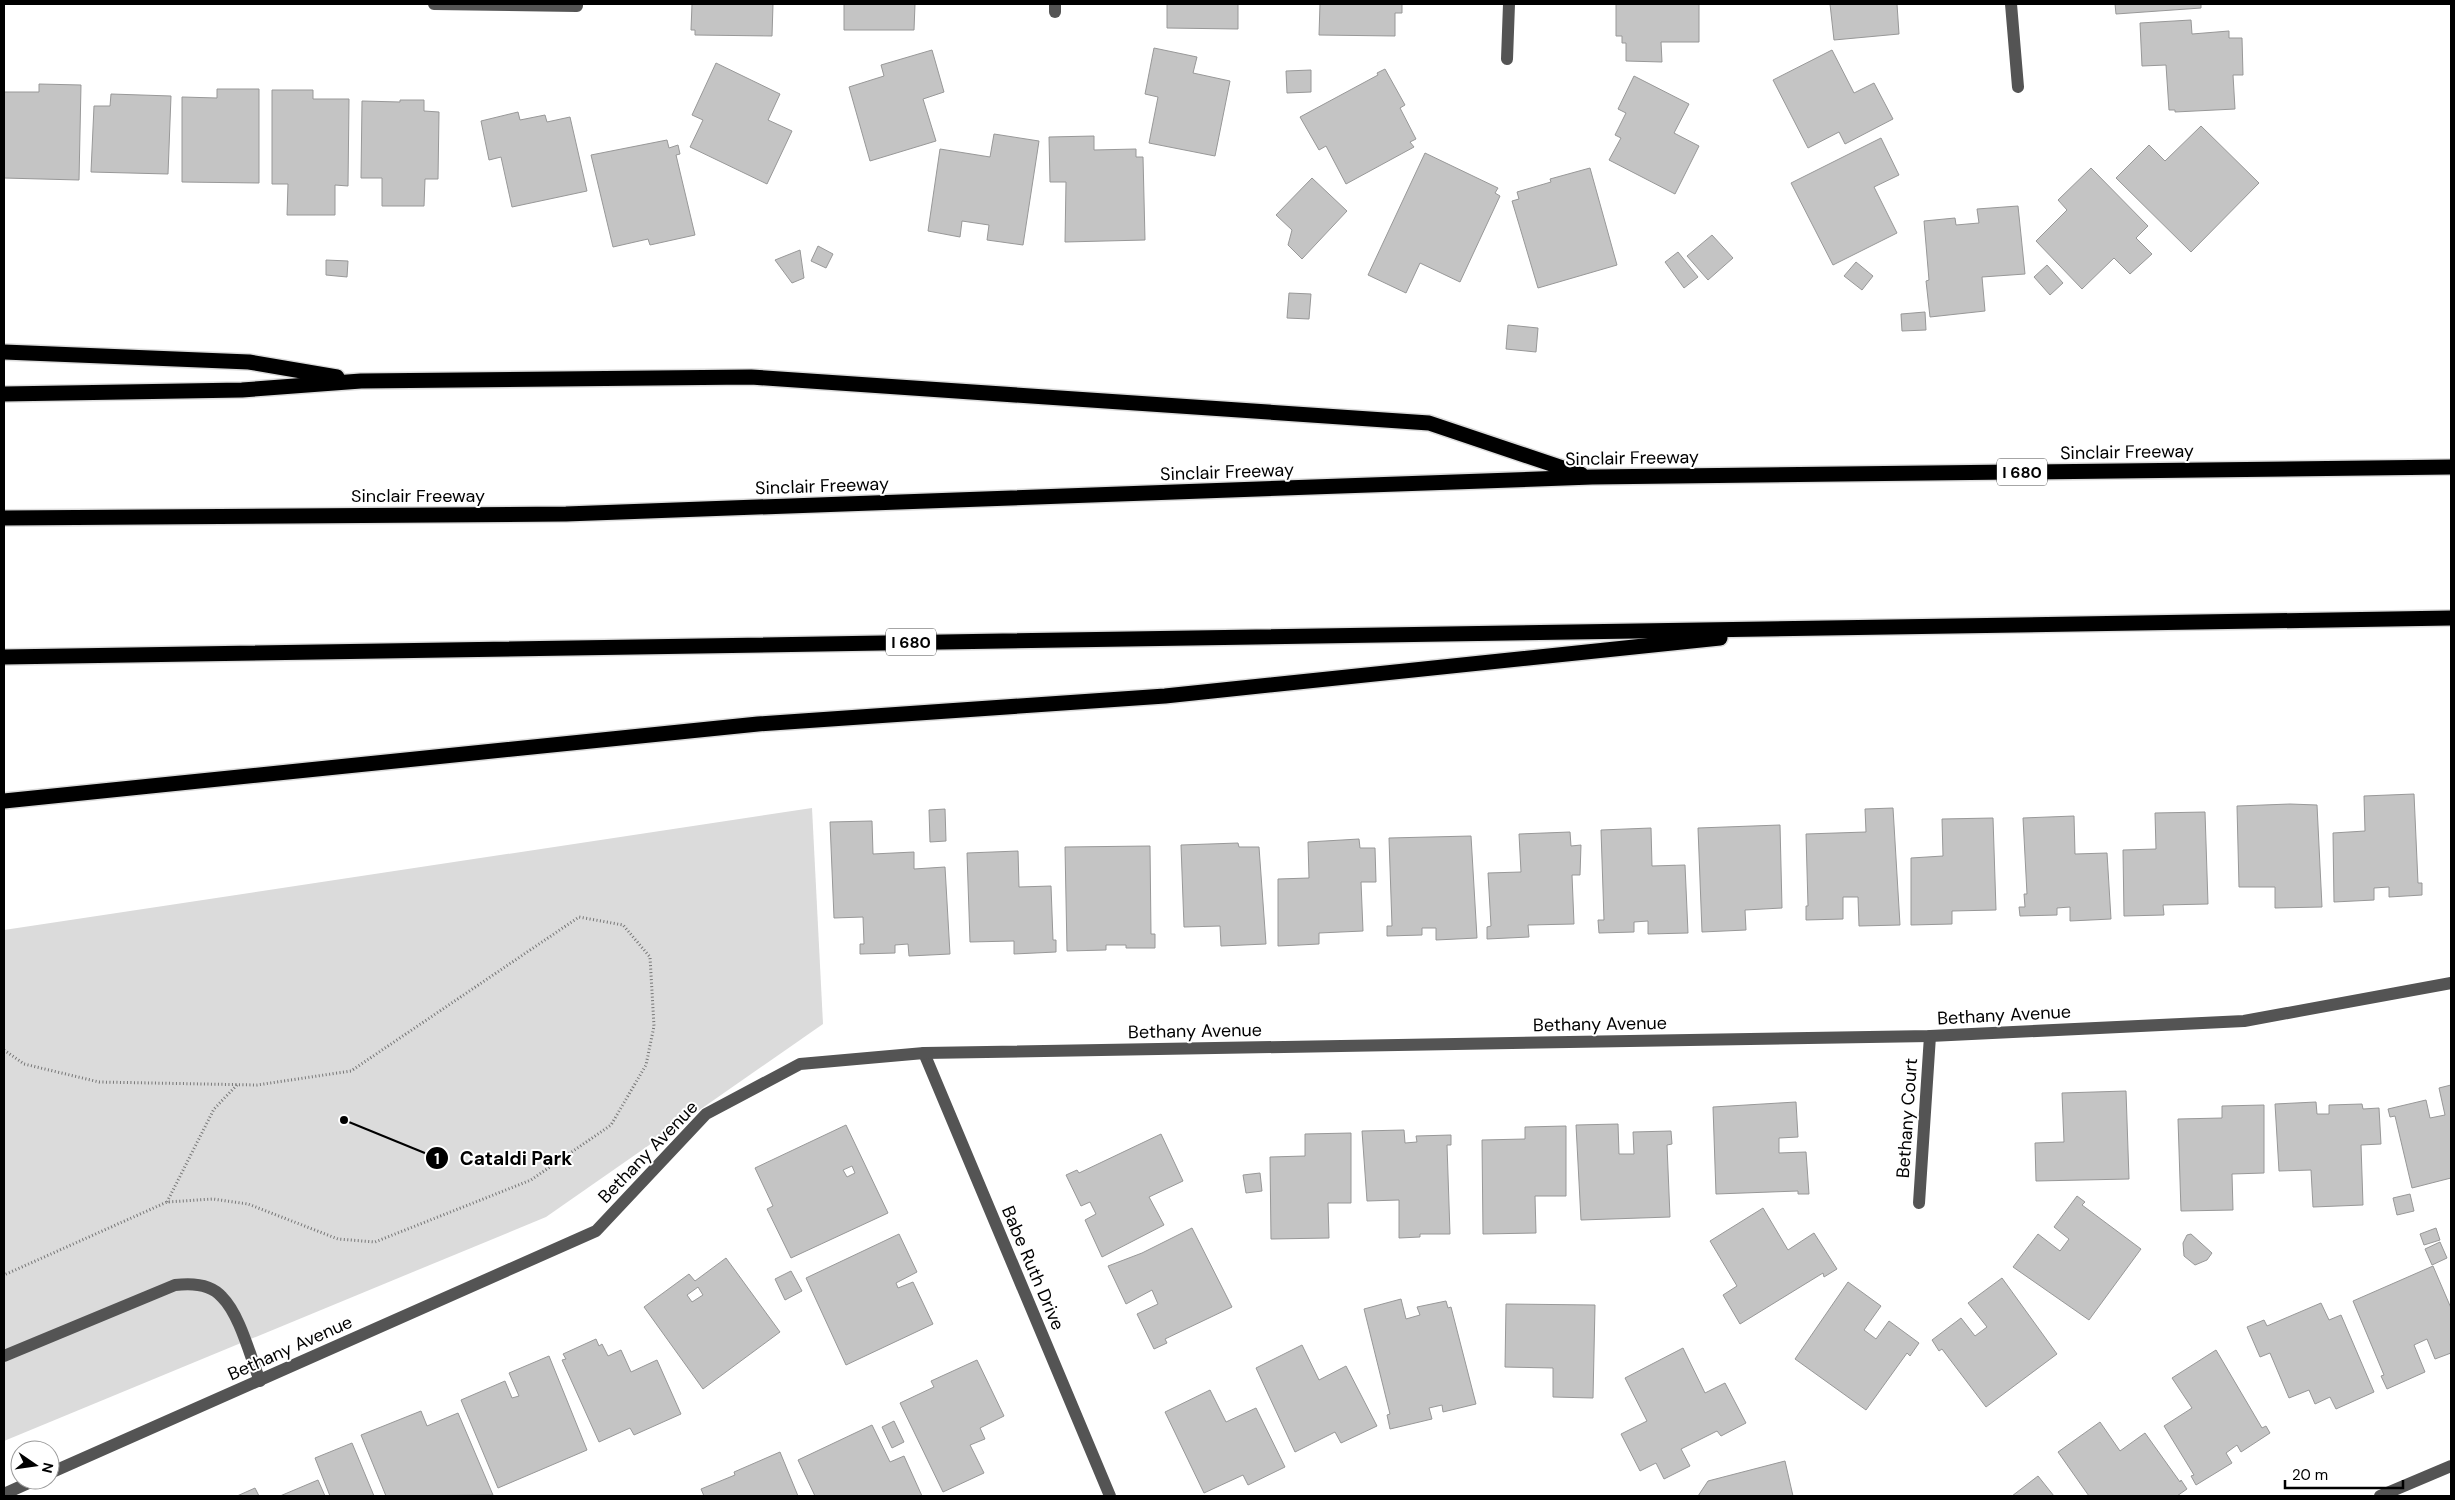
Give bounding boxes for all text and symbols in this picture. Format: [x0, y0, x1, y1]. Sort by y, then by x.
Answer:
street label: Sinclair Freeway [2060, 439, 2194, 465]
street label: Sinclair Freeway [1565, 445, 1699, 471]
street label: Sinclair Freeway [1160, 458, 1294, 486]
road number: I 680 [1997, 458, 2047, 486]
street label: Sinclair Freeway [755, 472, 889, 500]
street label: Sinclair Freeway [351, 484, 485, 508]
road number: I 680 [886, 628, 936, 656]
street label: Bethany Avenue [1936, 1000, 2072, 1030]
street label: Bethany Avenue [1533, 1011, 1667, 1037]
street label: Bethany Avenue [1128, 1018, 1262, 1044]
street label: Bethany Court [1891, 1057, 1923, 1179]
street label: Bethany Avenue [593, 1095, 703, 1209]
callout: Cataldi Park [425, 1141, 582, 1175]
text: Cataldi Park [460, 1146, 572, 1171]
text: 1 [434, 1149, 440, 1169]
street label: Babe Ruth Drive [996, 1202, 1070, 1334]
street label: Bethany Avenue [224, 1310, 356, 1386]
north arrow [10, 1440, 60, 1490]
scale bar [2285, 1458, 2402, 1490]
text: N [38, 1461, 58, 1475]
text: 20 m [2292, 1465, 2328, 1485]

